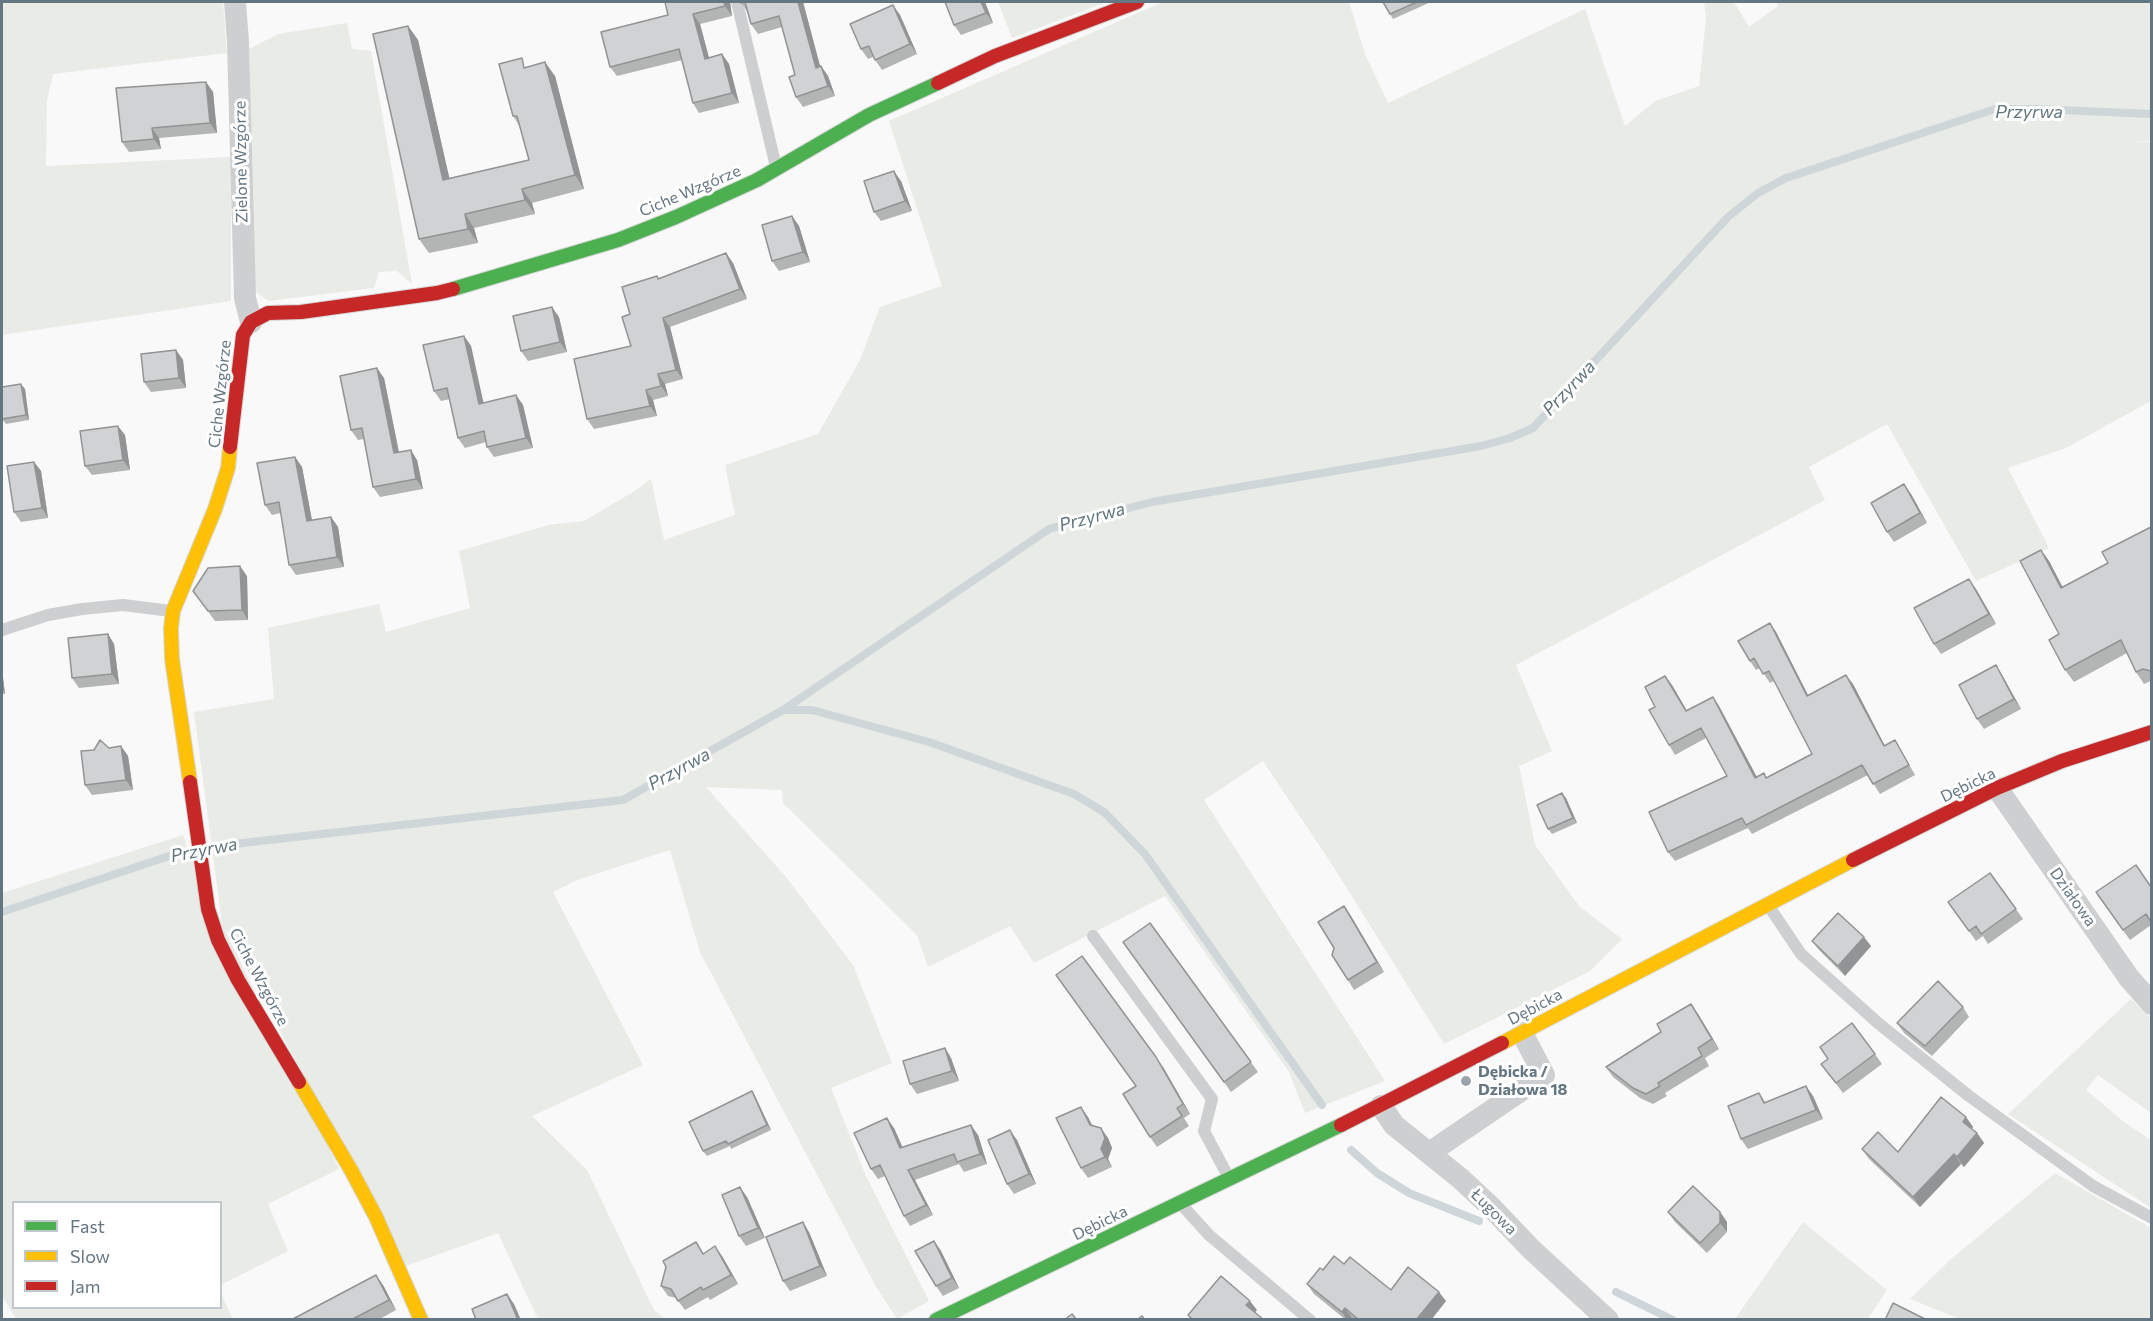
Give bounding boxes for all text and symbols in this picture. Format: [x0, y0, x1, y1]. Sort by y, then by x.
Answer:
street label: Zielone Wzgórze [230, 101, 252, 223]
water label: Przyrwa [1995, 101, 2063, 123]
street label: Ciche Wzgórze [636, 161, 744, 221]
street label: Ciche Wzgórze [205, 339, 235, 449]
water label: Przyrwa [1538, 356, 1600, 420]
water label: Przyrwa [1057, 498, 1127, 536]
water label: Przyrwa [644, 743, 714, 795]
street label: Dębicka [1937, 763, 1999, 807]
water label: Przyrwa [169, 833, 239, 867]
street label: Działowa [2046, 864, 2100, 930]
street label: Ciche Wzgórze [225, 925, 293, 1029]
street label: Dębicka [1505, 985, 1565, 1029]
place label: Dębicka / Działowa 18 [1478, 1062, 1568, 1100]
marker: Dębicka / Działowa 18 [1459, 1074, 1473, 1088]
street label: Ługowa [1467, 1185, 1521, 1239]
legend [12, 1201, 222, 1309]
street label: Dębicka [1069, 1201, 1131, 1245]
text: Fast [70, 1215, 105, 1237]
text: Slow [70, 1245, 110, 1267]
text: Jam [70, 1275, 100, 1297]

